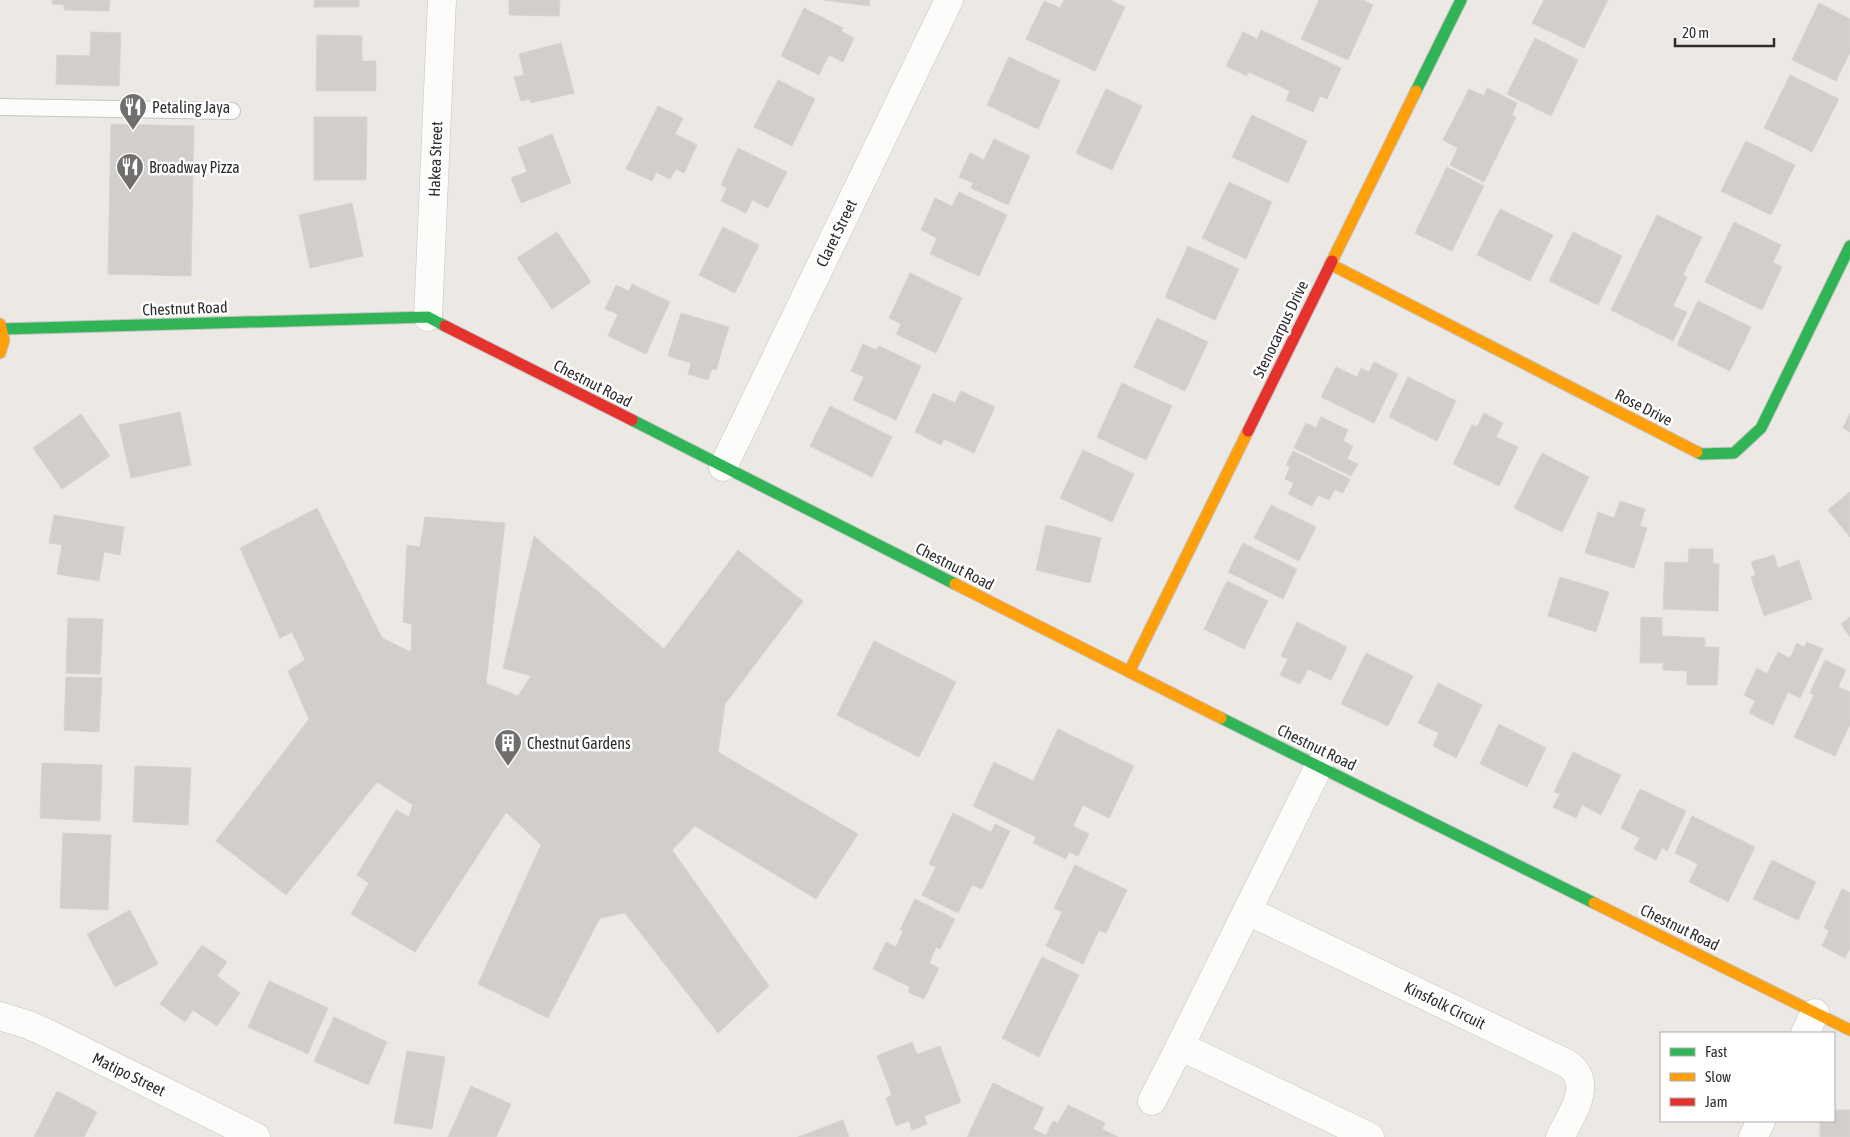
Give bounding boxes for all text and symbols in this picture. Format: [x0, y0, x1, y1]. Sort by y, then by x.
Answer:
scale bar [1675, 15, 1774, 47]
text: 20 m [1682, 24, 1709, 41]
restaurant icon: Petaling Jaya [118, 92, 148, 131]
place label: Petaling Jaya [152, 98, 230, 117]
street label: Hakea Street [425, 121, 445, 197]
restaurant icon: Broadway Pizza [115, 152, 145, 191]
place label: Broadway Pizza [149, 158, 240, 177]
street label: Claret Street [812, 196, 860, 270]
street label: Stenocarpus Drive [1249, 277, 1312, 381]
street label: Chestnut Road [142, 298, 228, 318]
street label: Chestnut Road [551, 356, 635, 410]
street label: Rose Drive [1612, 385, 1676, 429]
street label: Chestnut Road [913, 539, 997, 593]
street label: Chestnut Road [1275, 720, 1359, 774]
building icon: Chestnut Gardens [493, 728, 523, 767]
place label: Chestnut Gardens [527, 734, 631, 752]
street label: Chestnut Road [1638, 900, 1722, 954]
street label: Kinsfolk Circuit [1402, 978, 1489, 1033]
legend [1660, 1032, 1835, 1122]
text: Fast [1705, 1043, 1727, 1060]
street label: Matipo Street [89, 1049, 169, 1100]
text: Slow [1705, 1068, 1731, 1085]
text: Jam [1705, 1093, 1728, 1110]

